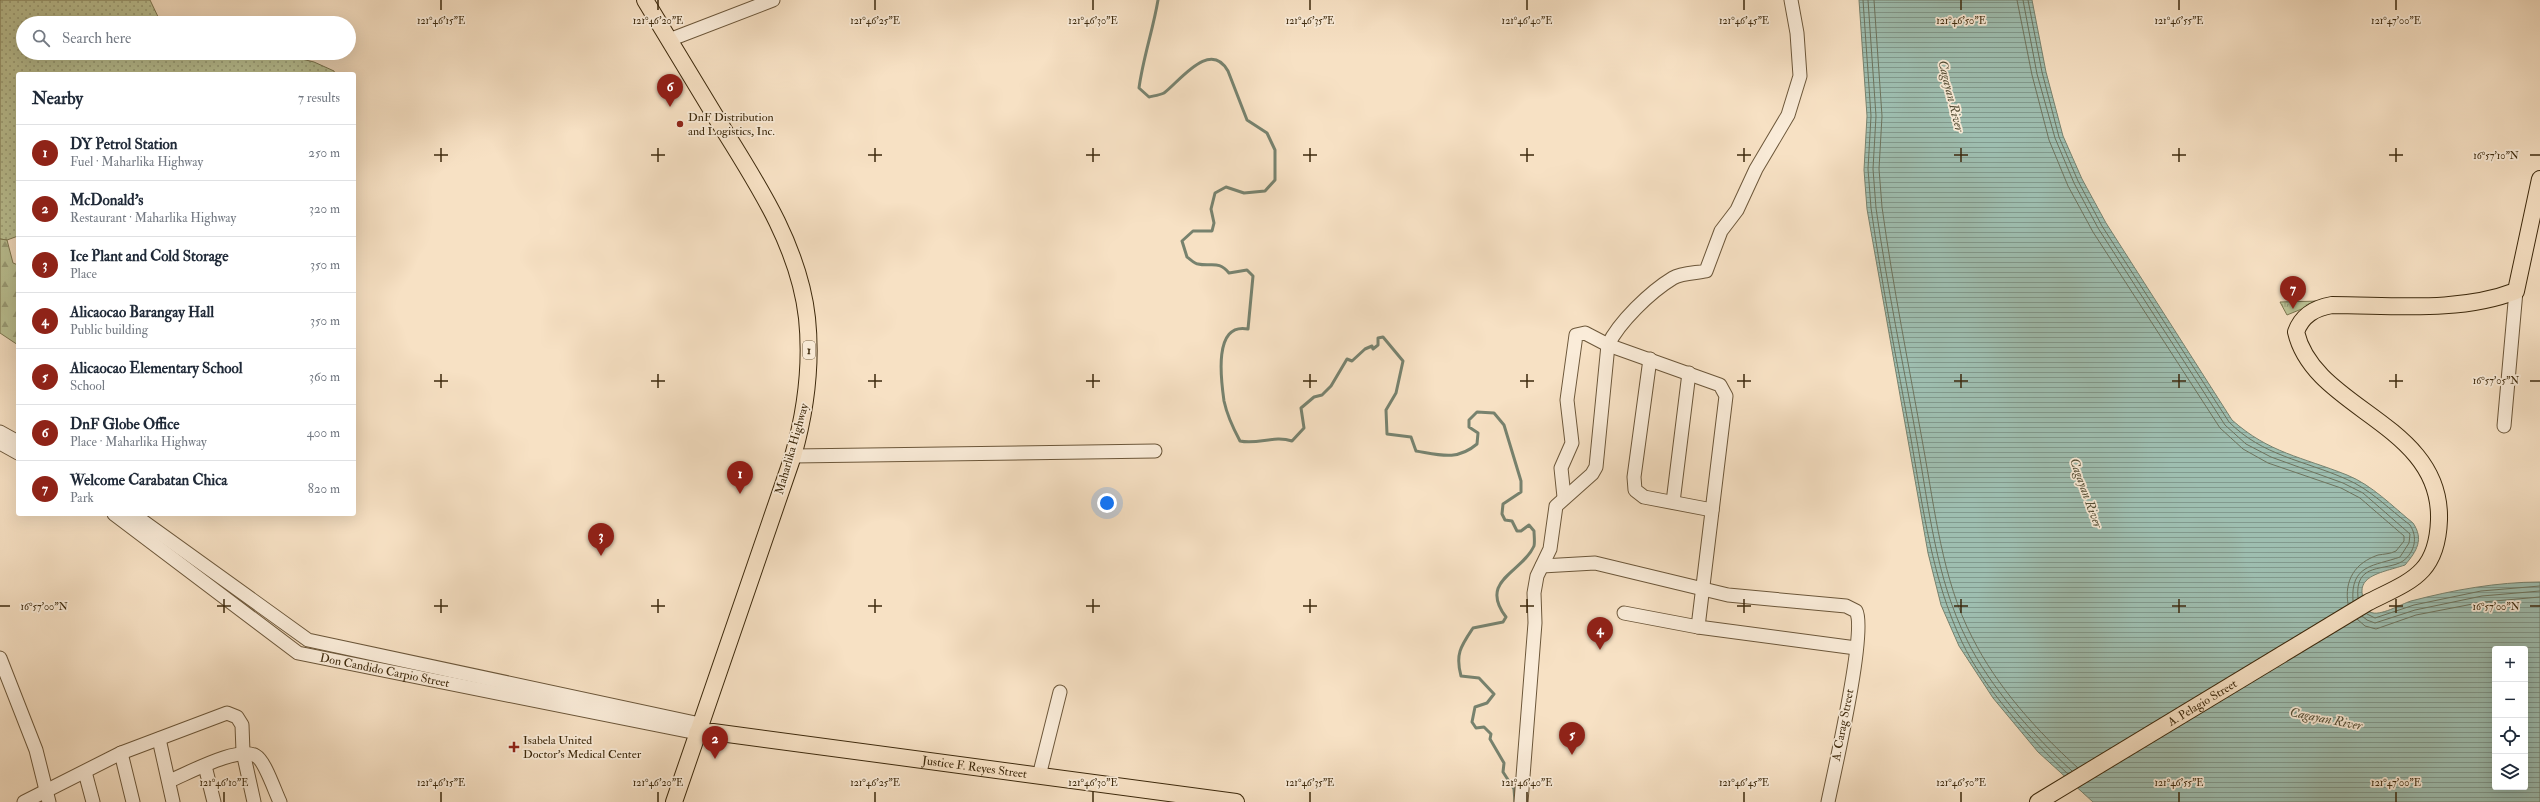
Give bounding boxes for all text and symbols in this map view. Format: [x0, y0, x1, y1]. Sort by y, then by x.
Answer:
text: 121°46'15"E [417, 15, 465, 27]
text: 121°46'20"E [633, 15, 683, 27]
text: 121°46'25"E [850, 15, 900, 27]
text: 121°46'30"E [1068, 15, 1118, 27]
text: 121°46'35"E [1286, 15, 1334, 27]
text: 121°46'40"E [1502, 15, 1552, 27]
text: 121°46'45"E [1719, 15, 1769, 27]
text: 121°46'50"E [1936, 15, 1986, 27]
text: 121°46'55"E [2154, 15, 2204, 27]
text: 121°47'00"E [2371, 15, 2421, 27]
search box [16, 16, 356, 60]
icon: search [30, 27, 52, 49]
text: Search here [62, 29, 131, 48]
water label: Cagayan River [1934, 59, 1968, 135]
pin: 6 [657, 74, 683, 107]
text: Nearby [32, 88, 83, 109]
text: 7 results [298, 90, 340, 106]
place label: DnF Distribution and Logistics, Inc. [688, 110, 775, 139]
marker: DnF Distribution and Logistics, Inc. [675, 119, 685, 129]
text: DY Petrol Station [70, 135, 178, 154]
text: 1 [43, 145, 47, 161]
text: 250 m [308, 145, 340, 161]
text: 16°57'10"N [2473, 150, 2519, 162]
text: Fuel · Maharlika Highway [70, 154, 203, 170]
text: McDonald's [70, 191, 143, 210]
text: 2 [42, 201, 48, 217]
text: 320 m [309, 201, 340, 217]
text: Restaurant · Maharlika Highway [70, 210, 236, 226]
text: Ice Plant and Cold Storage [70, 247, 228, 266]
text: 3 [43, 257, 48, 273]
text: 350 m [310, 257, 340, 273]
text: Place [70, 266, 97, 282]
pin: 7 [2280, 276, 2306, 309]
text: Alicaocao Barangay Hall [70, 303, 214, 322]
text: 4 [41, 313, 49, 329]
text: 350 m [310, 313, 340, 329]
text: Public building [70, 322, 148, 338]
road number: 1 [803, 341, 815, 359]
text: Alicaocao Elementary School [70, 359, 243, 378]
text: 5 [42, 369, 48, 385]
text: 360 m [309, 369, 340, 385]
text: 16°57'05"N [2473, 375, 2519, 387]
text: School [70, 378, 105, 394]
street label: Maharlika Highway [772, 401, 812, 496]
text: DnF Globe Office [70, 415, 180, 434]
text: 6 [42, 425, 48, 441]
text: 400 m [307, 425, 340, 441]
text: Place · Maharlika Highway [70, 434, 207, 450]
water label: Cagayan River [2066, 456, 2106, 531]
pin: 1 [727, 461, 753, 494]
text: Welcome Carabatan Chica [70, 471, 227, 490]
text: 7 [42, 481, 48, 497]
text: 820 m [308, 481, 340, 497]
text: Park [70, 490, 94, 506]
your location [1097, 493, 1117, 513]
pin: 3 [588, 523, 614, 556]
text: 16°57'00"N [20, 601, 68, 613]
text: 16°57'00"N [2472, 601, 2520, 613]
pin: 4 [1587, 617, 1613, 650]
map controls [2492, 646, 2528, 790]
button: + [2492, 646, 2528, 682]
street label: Don Candido Carpio Street [318, 650, 451, 691]
street label: A. Pelagio Street [2164, 676, 2240, 730]
button: − [2492, 682, 2528, 718]
street label: A. Carag Street [1828, 688, 1857, 763]
water label: Cagayan River [2289, 704, 2365, 734]
button: locate [2492, 718, 2528, 754]
pin: 5 [1559, 722, 1585, 755]
pin: 2 [702, 726, 728, 759]
place label: Isabela United Doctor's Medical Center [523, 733, 642, 762]
marker: Isabela United Doctor's Medical Center [508, 741, 520, 753]
street label: Justice F. Reyes Street [920, 752, 1028, 781]
button: layers [2492, 754, 2528, 790]
text: 121°46'10"E [200, 777, 248, 789]
text: 121°46'15"E [417, 777, 465, 789]
text: 121°46'20"E [633, 777, 683, 789]
text: 121°46'25"E [850, 777, 900, 789]
text: 121°46'30"E [1068, 777, 1118, 789]
text: 121°46'35"E [1286, 777, 1334, 789]
text: 121°46'40"E [1502, 777, 1552, 789]
text: 121°46'45"E [1719, 777, 1769, 789]
text: 121°46'50"E [1936, 777, 1986, 789]
text: 121°46'55"E [2154, 777, 2204, 789]
text: 121°47'00"E [2371, 777, 2421, 789]

